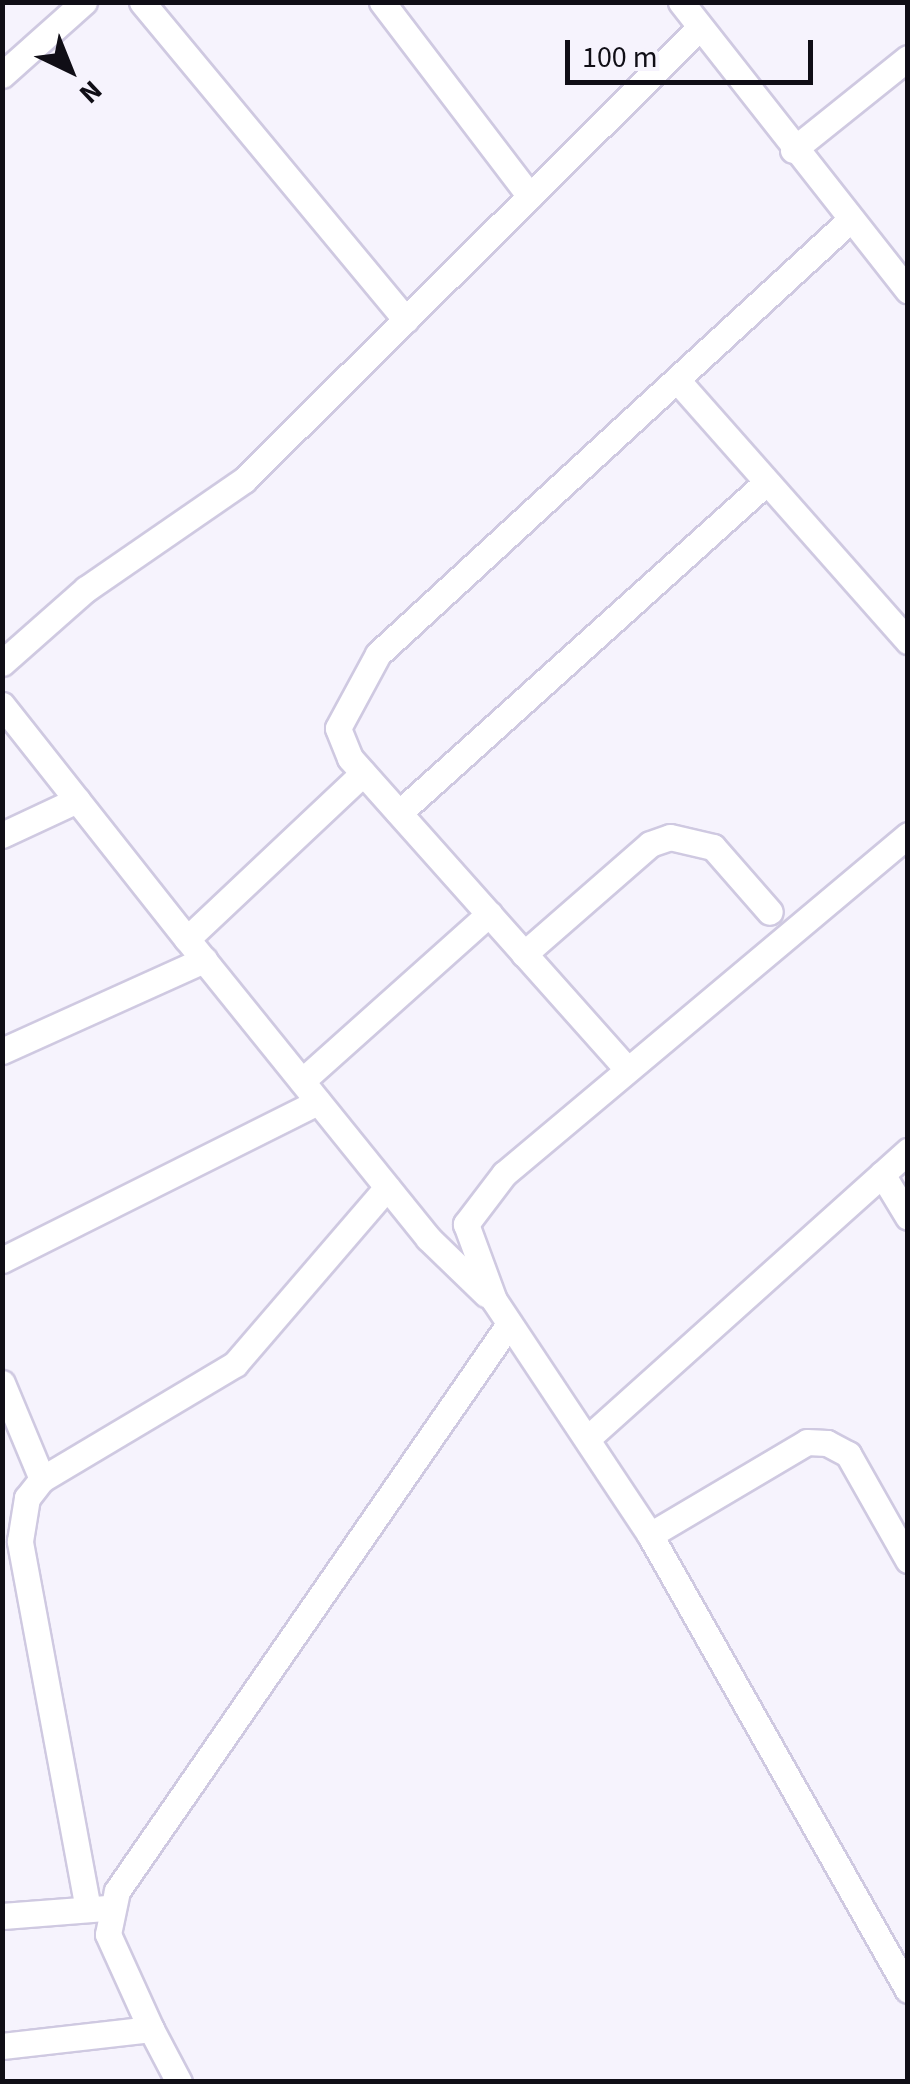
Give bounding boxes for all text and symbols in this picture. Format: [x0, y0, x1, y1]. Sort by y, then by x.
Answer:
north arrow [20, 20, 120, 120]
scale bar [570, 20, 818, 82]
text: 100 m [582, 36, 658, 79]
text: N [70, 71, 111, 113]

